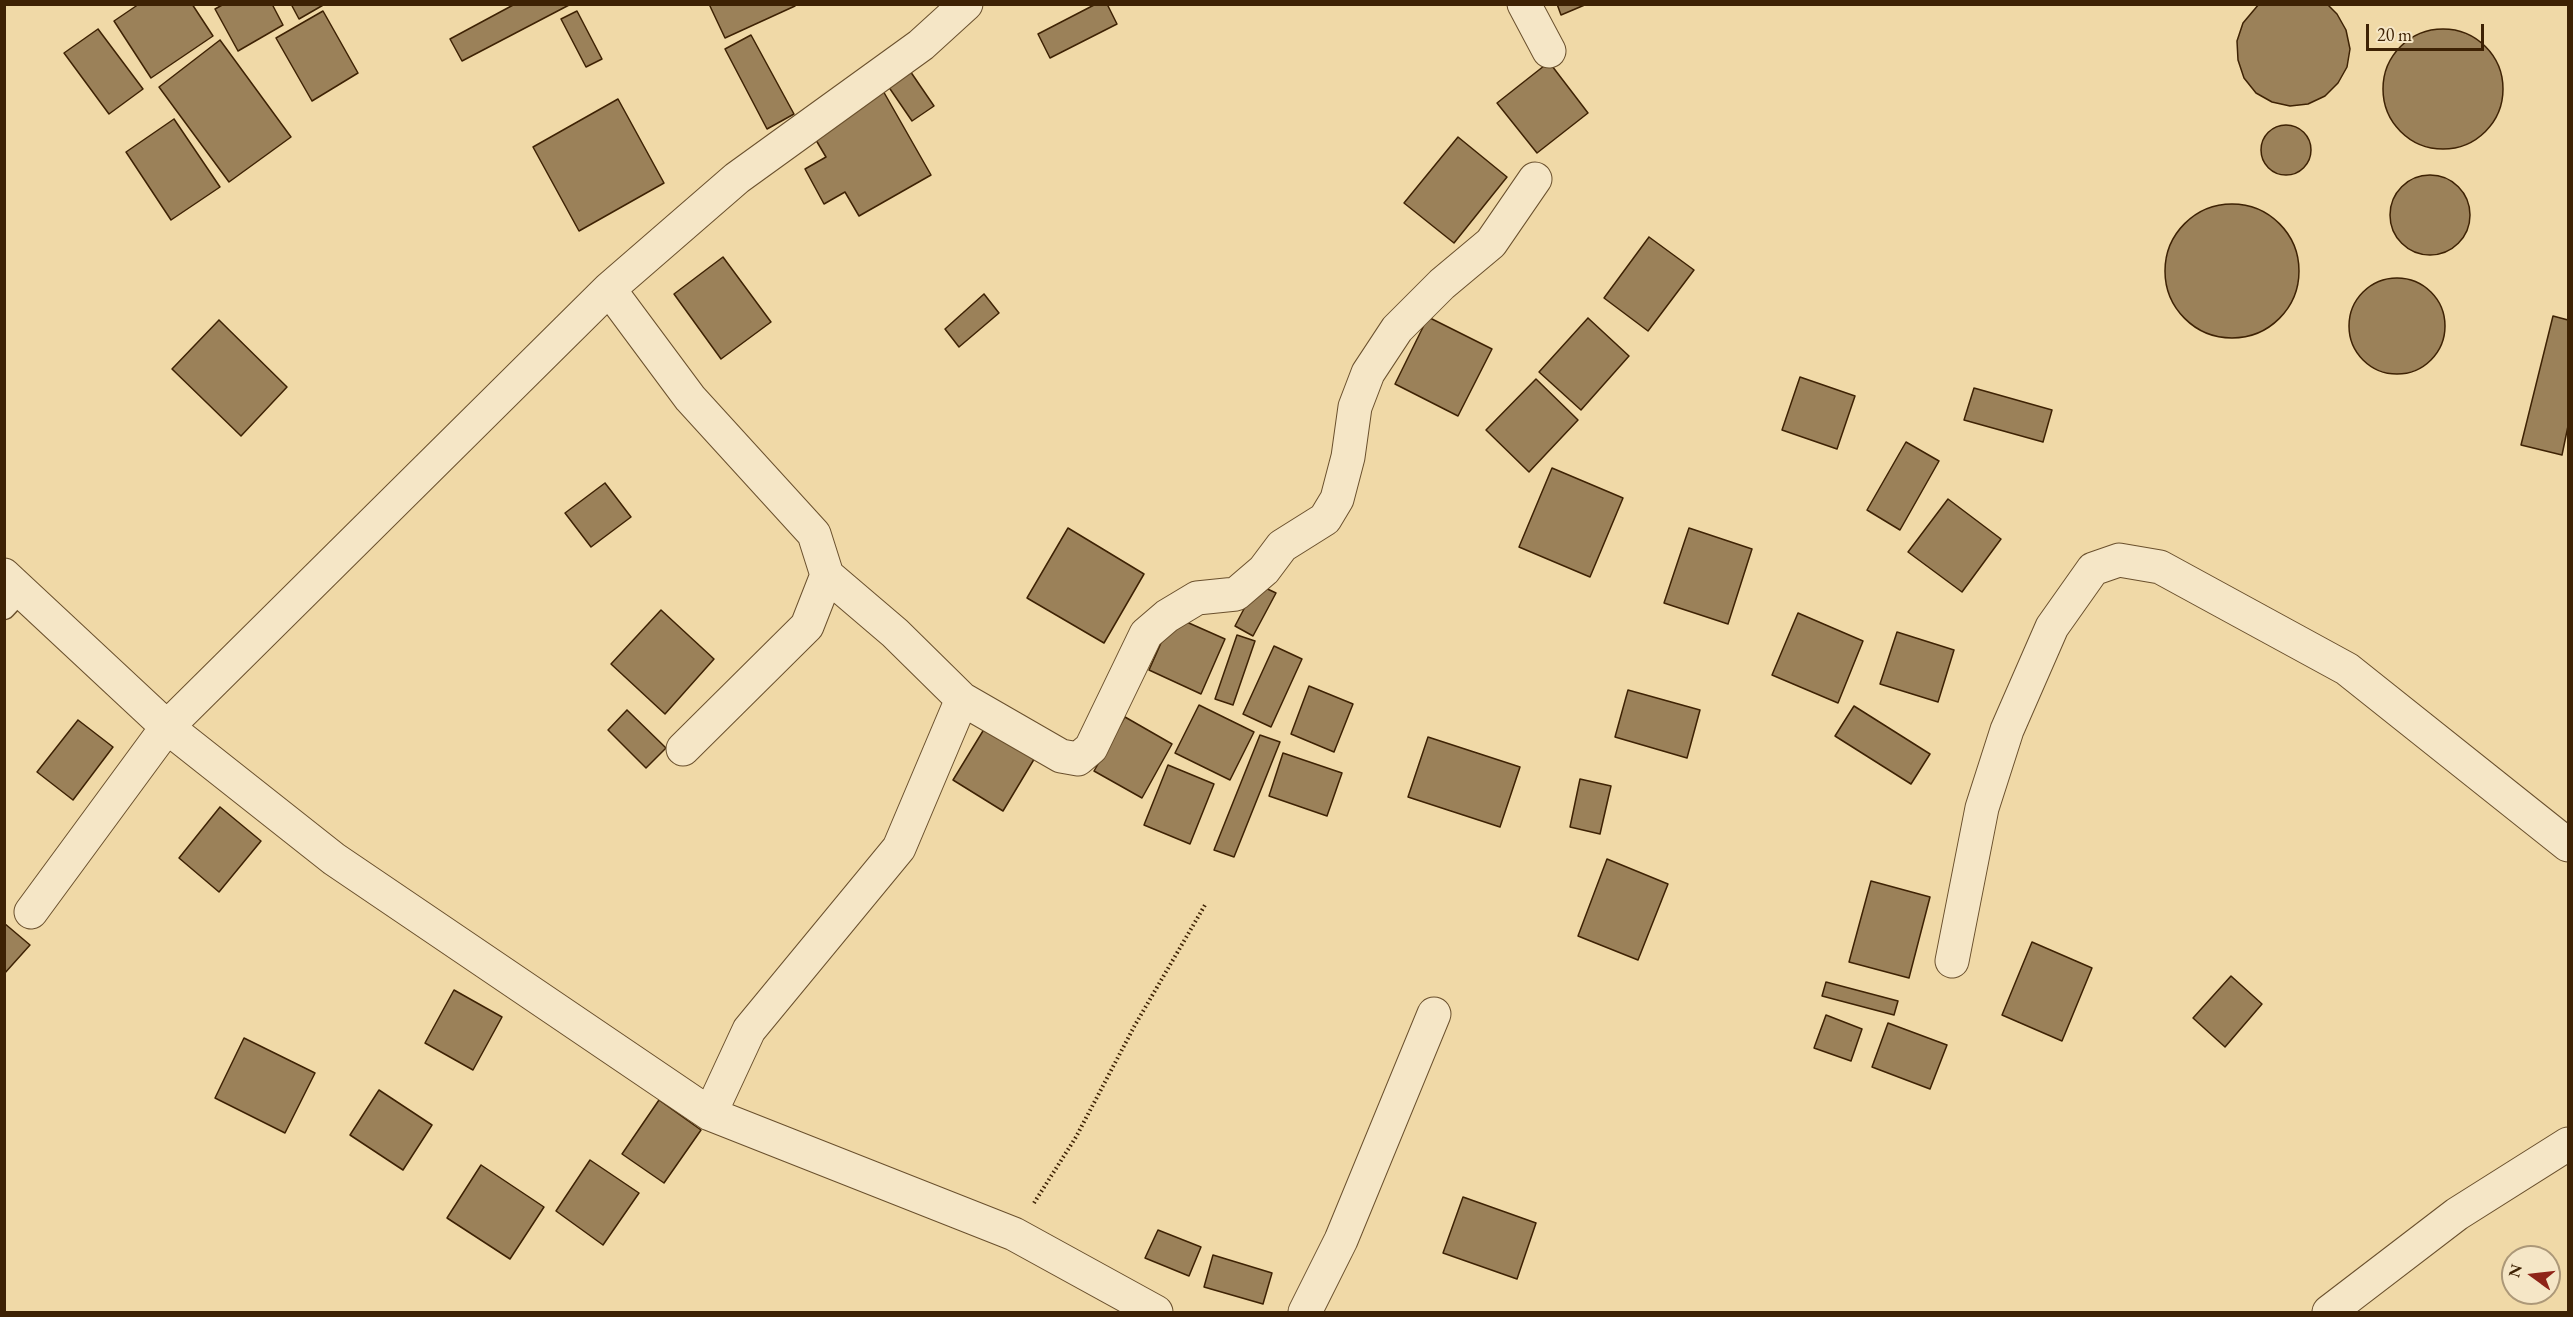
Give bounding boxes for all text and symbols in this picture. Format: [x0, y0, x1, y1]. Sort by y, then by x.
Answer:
scale bar [2369, 12, 2488, 50]
text: 20 m [2377, 23, 2412, 46]
north arrow [2501, 1245, 2561, 1305]
text: N [2503, 1262, 2527, 1280]

